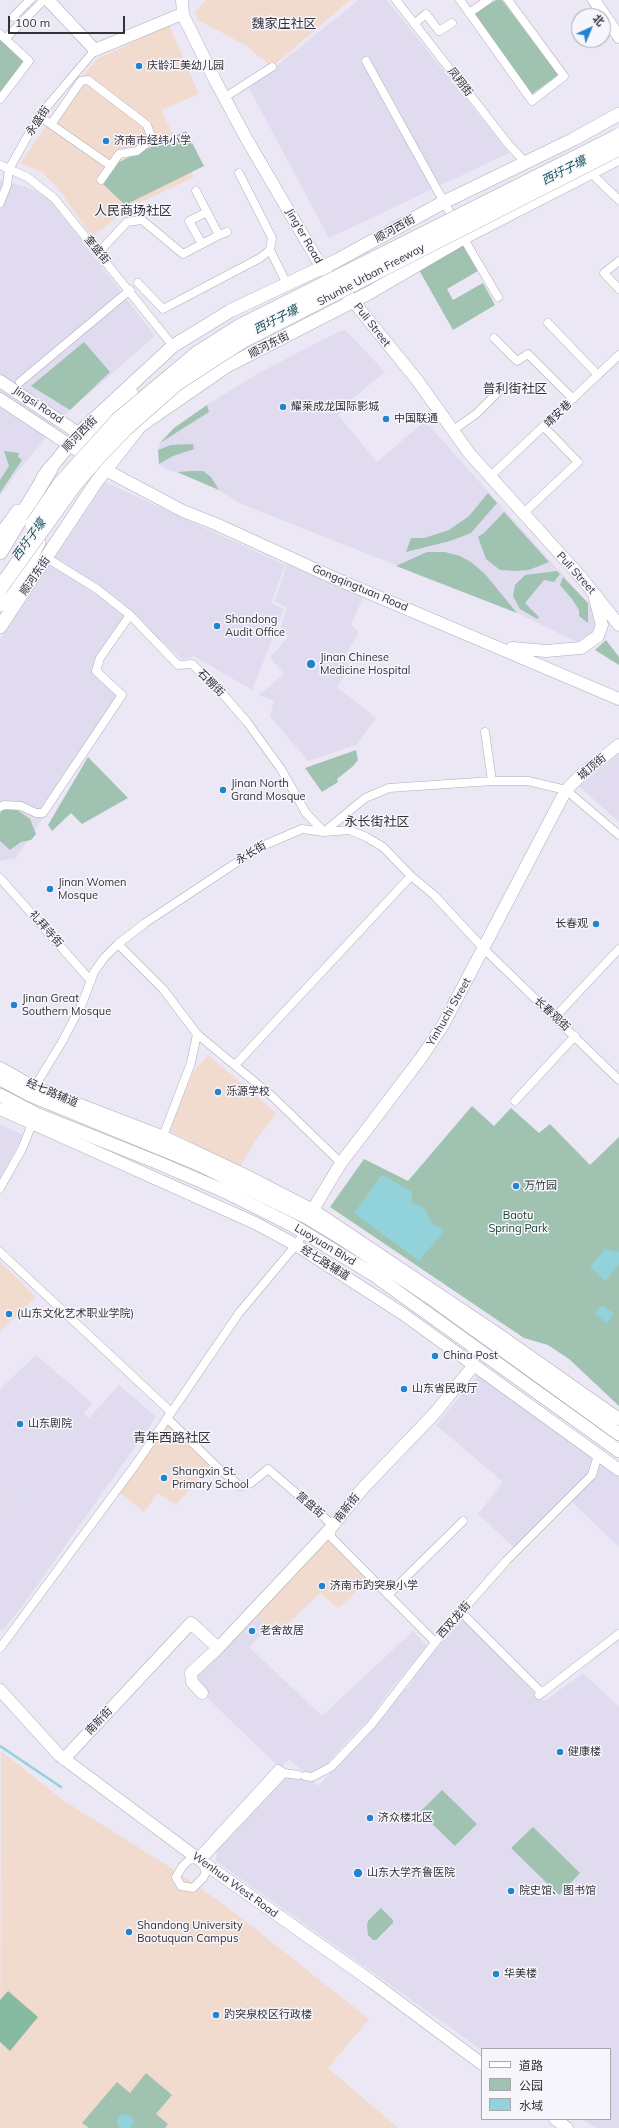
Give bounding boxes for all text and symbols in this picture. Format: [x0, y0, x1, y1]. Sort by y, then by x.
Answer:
scale bar [10, 8, 127, 34]
north arrow [571, 8, 611, 48]
text: 北 [590, 11, 607, 29]
text: 100 m [15, 15, 50, 30]
district label: 魏家庄社区 [252, 16, 316, 32]
place label: 庆龄汇美幼儿园 [147, 59, 224, 73]
marker: 庆龄汇美幼儿园 [134, 61, 144, 71]
street label: 凤翔街 [445, 65, 475, 99]
street label: 永盛街 [23, 104, 53, 138]
place label: 济南市经纬小学 [114, 134, 191, 148]
marker: 济南市经纬小学 [101, 136, 111, 146]
water label: 西圩子壕 [539, 154, 589, 188]
district label: 人民商场社区 [94, 203, 172, 219]
street label: Jing'er Road [283, 206, 325, 266]
street label: 顺河西街 [373, 213, 417, 245]
street label: 奎盛街 [81, 233, 113, 267]
street label: Shunhe Urban Freeway [315, 241, 427, 309]
street label: Puli Street [351, 300, 393, 350]
water label: 西圩子壕 [251, 303, 301, 337]
street label: 顺河东街 [246, 329, 292, 361]
district label: 普利街社区 [483, 381, 547, 397]
street label: Jingsi Road [11, 384, 65, 426]
street label: 靖安巷 [542, 398, 574, 430]
place label: 耀莱成龙国际影城 [291, 400, 379, 414]
marker: 耀莱成龙国际影城 [278, 402, 288, 412]
place label: 中国联通 [394, 412, 438, 426]
street label: 顺河西街 [60, 414, 100, 454]
marker: 中国联通 [381, 414, 391, 424]
water label: 西圩子壕 [9, 516, 49, 564]
street label: Puli Street [554, 549, 598, 597]
street label: 顺河东街 [17, 554, 53, 598]
street label: Gongqingtuan Road [310, 562, 410, 614]
place label: Shandong Audit Office [225, 613, 285, 639]
marker: Shandong Audit Office [212, 621, 222, 631]
place label: Jinan Chinese Medicine Hospital [320, 651, 410, 677]
marker: Jinan Chinese Medicine Hospital [305, 658, 317, 670]
street label: 石棚街 [195, 667, 227, 699]
street label: 城顶街 [575, 751, 609, 783]
place label: Jinan North Grand Mosque [231, 777, 306, 803]
marker: Jinan North Grand Mosque [218, 785, 228, 795]
district label: 永长街社区 [345, 814, 409, 830]
street label: 永长街 [233, 839, 269, 867]
place label: Jinan Women Mosque [58, 876, 127, 902]
marker: Jinan Women Mosque [45, 884, 55, 894]
street label: 礼拜寺街 [26, 908, 66, 950]
place label: 长春观 [555, 917, 588, 931]
marker: 长春观 [591, 919, 601, 929]
street label: Yinhuchi Street [424, 976, 474, 1048]
place label: Jinan Great Southern Mosque [22, 992, 111, 1018]
street label: 长春观街 [531, 994, 573, 1034]
marker: Jinan Great Southern Mosque [9, 1000, 19, 1010]
street label: 经七路辅道 [24, 1076, 80, 1110]
place label: 泺源学校 [226, 1085, 270, 1099]
marker: 泺源学校 [213, 1087, 223, 1097]
place label: 万竹园 [524, 1179, 557, 1193]
marker: 万竹园 [511, 1181, 521, 1191]
park label: Baotu Spring Park [488, 1209, 548, 1235]
street label: Luoyuan Blvd [292, 1222, 358, 1268]
street label: 经七路辅道 [298, 1243, 352, 1283]
place label: (山东文化艺术职业学院) [17, 1307, 134, 1321]
marker: (山东文化艺术职业学院) [4, 1309, 14, 1319]
place label: China Post [443, 1349, 498, 1363]
marker: China Post [430, 1351, 440, 1361]
place label: 山东省民政厅 [412, 1382, 478, 1396]
marker: 山东省民政厅 [399, 1384, 409, 1394]
place label: 山东剧院 [28, 1417, 72, 1431]
marker: 山东剧院 [15, 1419, 25, 1429]
district label: 青年西路社区 [133, 1430, 211, 1446]
place label: Shangxin St. Primary School [172, 1465, 249, 1491]
marker: Shangxin St. Primary School [159, 1473, 169, 1483]
street label: 营盘街 [293, 1489, 327, 1521]
street label: 南新街 [331, 1491, 363, 1525]
place label: 济南市趵突泉小学 [330, 1579, 418, 1593]
marker: 济南市趵突泉小学 [317, 1581, 327, 1591]
street label: 西双龙街 [435, 1599, 473, 1641]
place label: 老舍故居 [260, 1624, 304, 1638]
marker: 老舍故居 [247, 1626, 257, 1636]
street label: 南新街 [83, 1704, 115, 1738]
place label: 健康楼 [568, 1745, 601, 1759]
marker: 健康楼 [555, 1747, 565, 1757]
place label: 济众楼北区 [378, 1811, 433, 1825]
marker: 济众楼北区 [365, 1813, 375, 1823]
street label: Wenhua West Road [189, 1849, 281, 1921]
place label: 山东大学齐鲁医院 [367, 1866, 455, 1880]
marker: 山东大学齐鲁医院 [352, 1867, 364, 1879]
place label: 院史馆、图书馆 [519, 1884, 596, 1898]
marker: 院史馆、图书馆 [506, 1886, 516, 1896]
place label: Shandong University Baotuquan Campus [137, 1919, 243, 1945]
marker: Shandong University Baotuquan Campus [124, 1927, 134, 1937]
place label: 华美楼 [504, 1967, 537, 1981]
marker: 华美楼 [491, 1969, 501, 1979]
place label: 趵突泉校区行政楼 [224, 2008, 312, 2022]
marker: 趵突泉校区行政楼 [211, 2010, 221, 2020]
legend [481, 2048, 611, 2120]
text: 道路 [519, 2058, 543, 2073]
text: 公园 [519, 2078, 543, 2093]
text: 水域 [519, 2098, 543, 2113]

